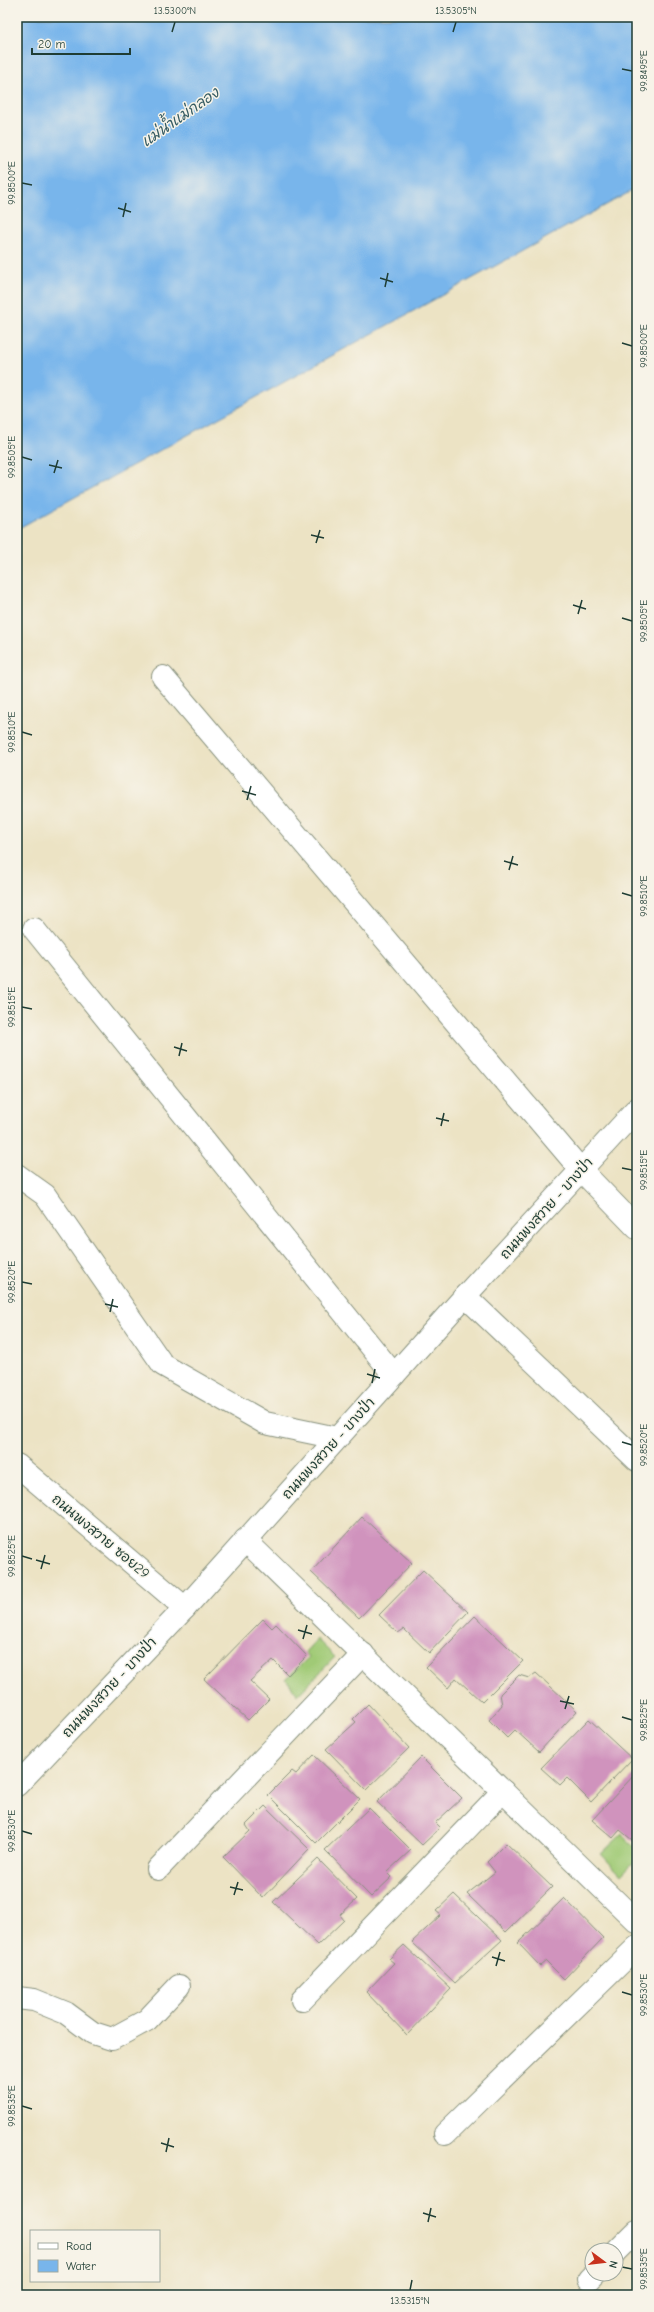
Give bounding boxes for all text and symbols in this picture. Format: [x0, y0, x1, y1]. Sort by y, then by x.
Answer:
text: 13.5300°N [154, 5, 196, 17]
text: 13.5305°N [435, 5, 477, 17]
scale bar [32, 30, 130, 56]
text: 20 m [38, 37, 66, 51]
text: 99.8495°E [638, 50, 650, 92]
water label: แม่น้ำแม่กลอง [135, 79, 223, 150]
text: 99.8500°E [6, 161, 18, 205]
text: 99.8500°E [638, 324, 650, 368]
text: 99.8505°E [6, 436, 18, 478]
text: 99.8505°E [638, 600, 650, 642]
text: 99.8510°E [6, 711, 18, 753]
text: 99.8510°E [638, 875, 650, 917]
text: 99.8515°E [6, 987, 18, 1027]
text: 99.8515°E [638, 1150, 650, 1190]
street label: ถนนพงสวาย - บางป่า [496, 1154, 596, 1263]
text: 99.8520°E [6, 1261, 18, 1303]
street label: ถนนพงสวาย - บางป่า [278, 1394, 378, 1503]
text: 99.8520°E [638, 1424, 650, 1466]
street label: ถนนพงสวาย ซอย29 [48, 1491, 153, 1582]
text: 99.8525°E [6, 1535, 18, 1577]
street label: ถนนพงสวาย - บางป่า [59, 1634, 160, 1741]
text: 99.8525°E [638, 1699, 650, 1741]
text: 99.8530°E [6, 1810, 18, 1852]
text: 99.8530°E [638, 1974, 650, 2016]
text: 99.8535°E [6, 2085, 18, 2127]
legend [30, 2230, 160, 2282]
text: Road [66, 2239, 92, 2253]
north arrow [584, 2242, 624, 2282]
text: 99.8535°E [638, 2248, 650, 2290]
text: Water [66, 2259, 96, 2273]
text: N [606, 2259, 620, 2270]
text: 13.5315°N [390, 2295, 430, 2307]

